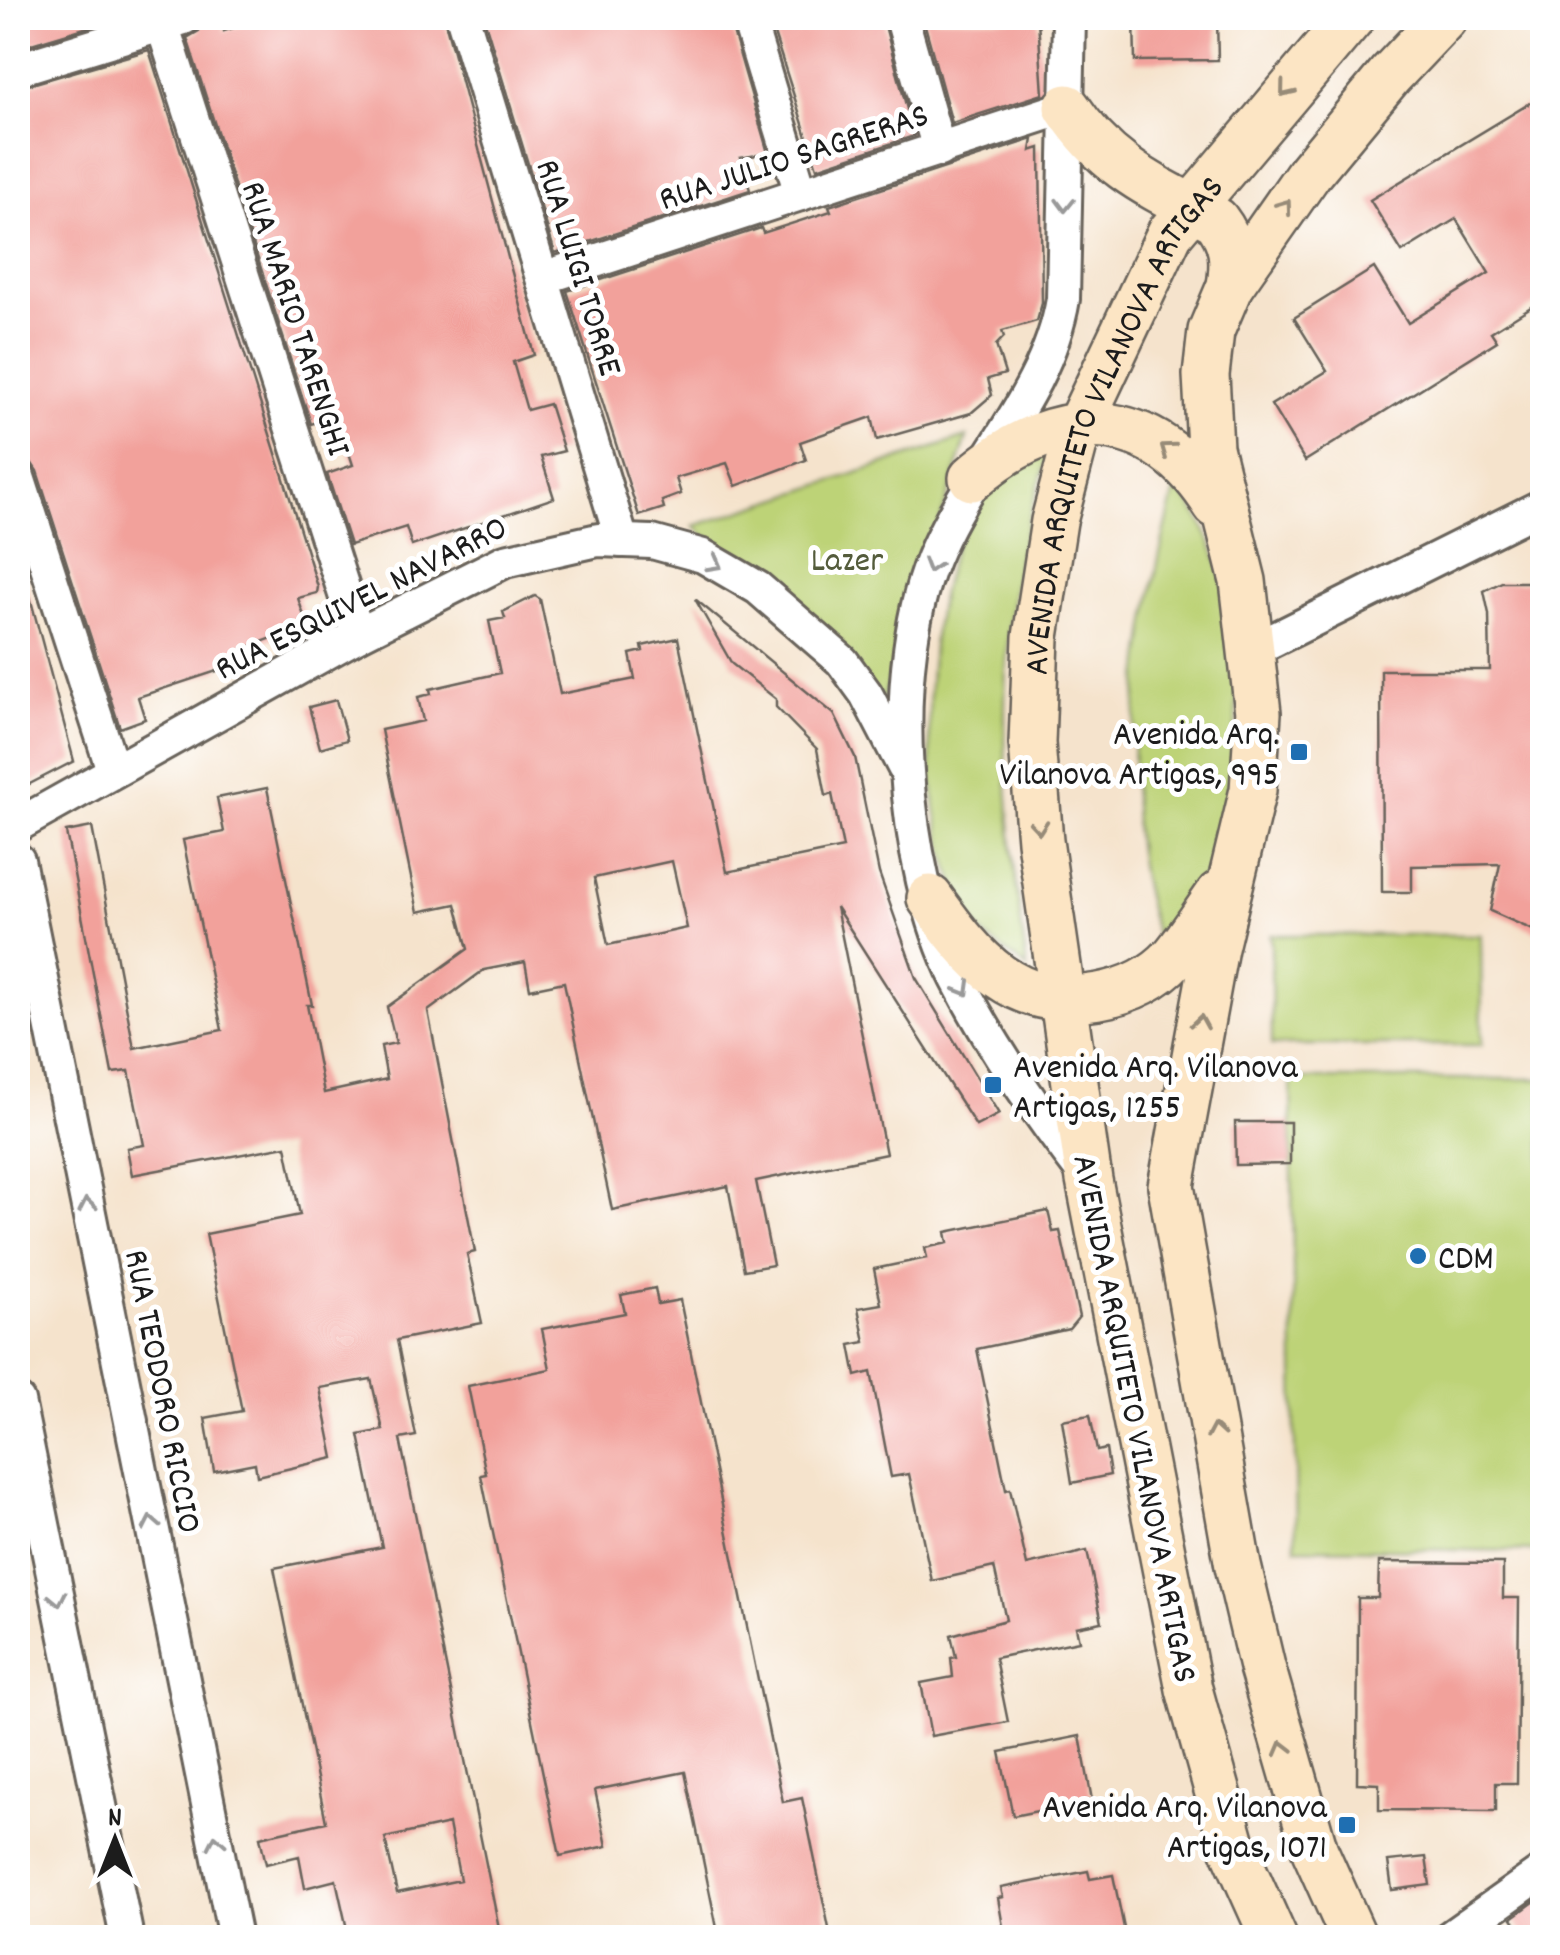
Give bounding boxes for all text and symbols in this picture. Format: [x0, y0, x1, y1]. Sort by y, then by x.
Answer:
one-way arrow [1280, 79, 1298, 97]
street label: RUA JULIO SAGRERAS [653, 93, 936, 227]
street label: RUA LUIGI TORRE [520, 154, 633, 383]
street label: AVENIDA ARQUITETO VILANOVA ARTIGAS [1015, 166, 1238, 676]
street label: RUA MARIO TARENGHI [225, 176, 361, 464]
one-way arrow [1054, 198, 1076, 213]
one-way arrow [1274, 199, 1291, 217]
one-way arrow [1160, 443, 1179, 461]
street label: RUA ESQUIVEL NAVARRO [207, 505, 517, 696]
park label: Lazer [811, 538, 883, 588]
one-way arrow [705, 552, 723, 571]
one-way arrow [922, 557, 943, 574]
place label: Avenida Arq. Vilanova Artigas, 995 [999, 712, 1279, 802]
marker: Avenida Arq. Vilanova Artigas, 995 [1288, 741, 1310, 763]
one-way arrow [1028, 819, 1050, 835]
one-way arrow [951, 978, 971, 996]
one-way arrow [1189, 1013, 1210, 1030]
place label: Avenida Arq. Vilanova Artigas, 1255 [1013, 1045, 1298, 1135]
marker: Avenida Arq. Vilanova Artigas, 1255 [982, 1074, 1004, 1096]
street label: AVENIDA ARQUITETO VILANOVA ARTIGAS [1056, 1151, 1208, 1687]
one-way arrow [77, 1197, 98, 1213]
place label: CDM [1438, 1236, 1494, 1286]
marker: CDM [1407, 1245, 1429, 1267]
street label: RUA TEODORO RICCIO [108, 1246, 212, 1538]
one-way arrow [1205, 1422, 1226, 1439]
one-way arrow [142, 1515, 163, 1532]
one-way arrow [47, 1590, 68, 1607]
one-way arrow [1274, 1740, 1295, 1757]
place label: Avenida Arq. Vilanova Artigas, 1071 [1042, 1785, 1328, 1875]
north arrow [65, 1790, 165, 1890]
text: N [108, 1800, 122, 1840]
marker: Avenida Arq. Vilanova Artigas, 1071 [1336, 1814, 1358, 1836]
one-way arrow [206, 1834, 227, 1851]

